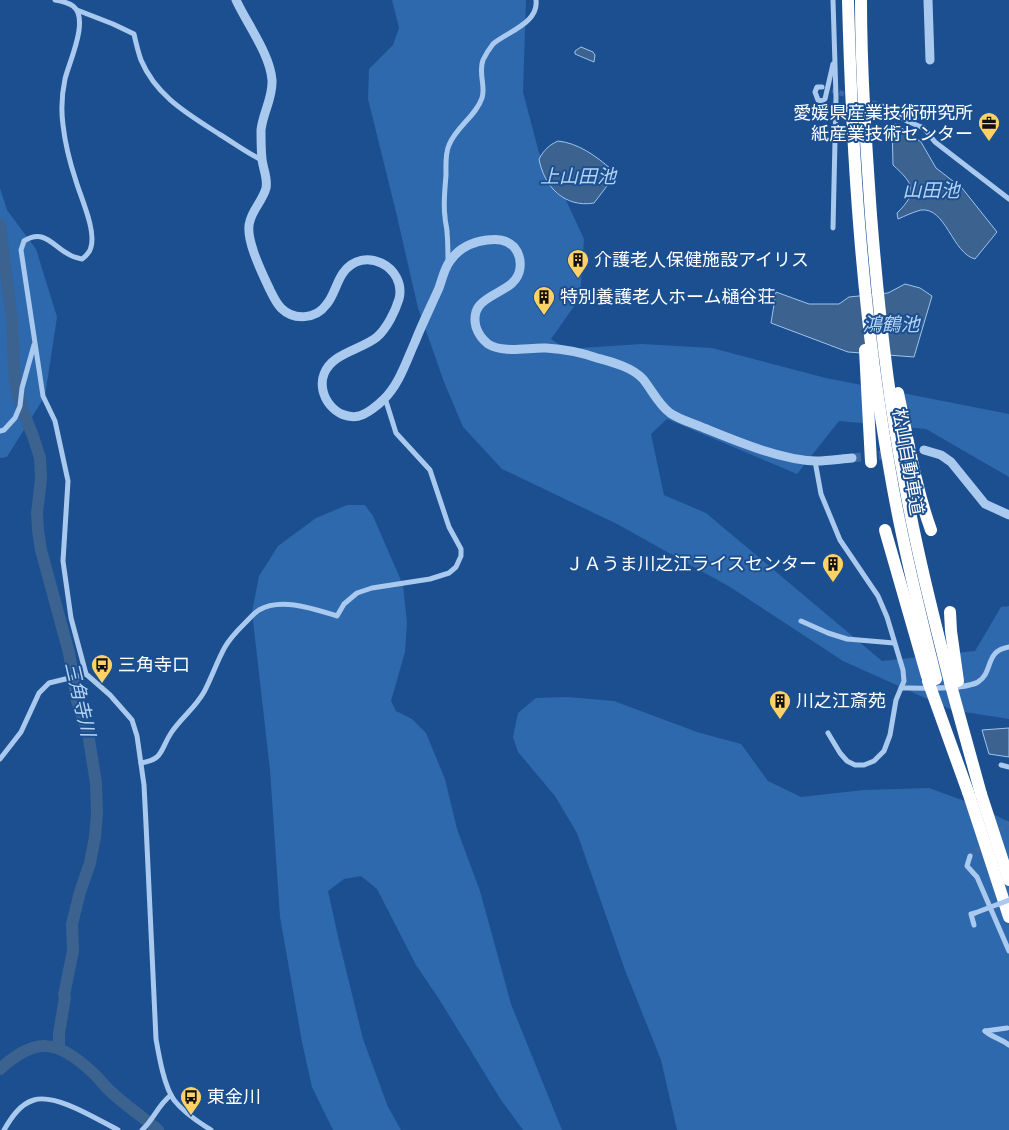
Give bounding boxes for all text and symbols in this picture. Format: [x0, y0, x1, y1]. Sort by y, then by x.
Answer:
place label: 愛媛県産業技術研究所 紙産業技術センター [793, 103, 973, 144]
office icon: 愛媛県産業技術研究所 紙産業技術センター [977, 111, 1001, 142]
water label: 上山田池 [540, 166, 618, 187]
water label: 山田池 [902, 180, 961, 201]
building icon: 介護老人保健施設アイリス [566, 248, 590, 279]
place label: 介護老人保健施設アイリス [594, 250, 809, 270]
building icon: 特別養護老人ホーム樋谷荘 [532, 285, 556, 316]
place label: 特別養護老人ホーム樋谷荘 [560, 287, 775, 307]
water label: 鴻鶴池 [862, 314, 921, 335]
street label: 松山自動車道 [889, 407, 927, 517]
building icon: ＪＡうま川之江ライスセンター [821, 552, 845, 583]
place label: ＪＡうま川之江ライスセンター [566, 554, 817, 574]
bus stop icon: 三角寺口 [90, 653, 114, 684]
place label: 三角寺口 [118, 655, 190, 675]
water label: 三角寺川 [61, 660, 99, 740]
building icon: 川之江斎苑 [768, 689, 792, 720]
place label: 川之江斎苑 [796, 691, 886, 711]
bus stop icon: 東金川 [179, 1085, 203, 1116]
place label: 東金川 [207, 1087, 261, 1107]

